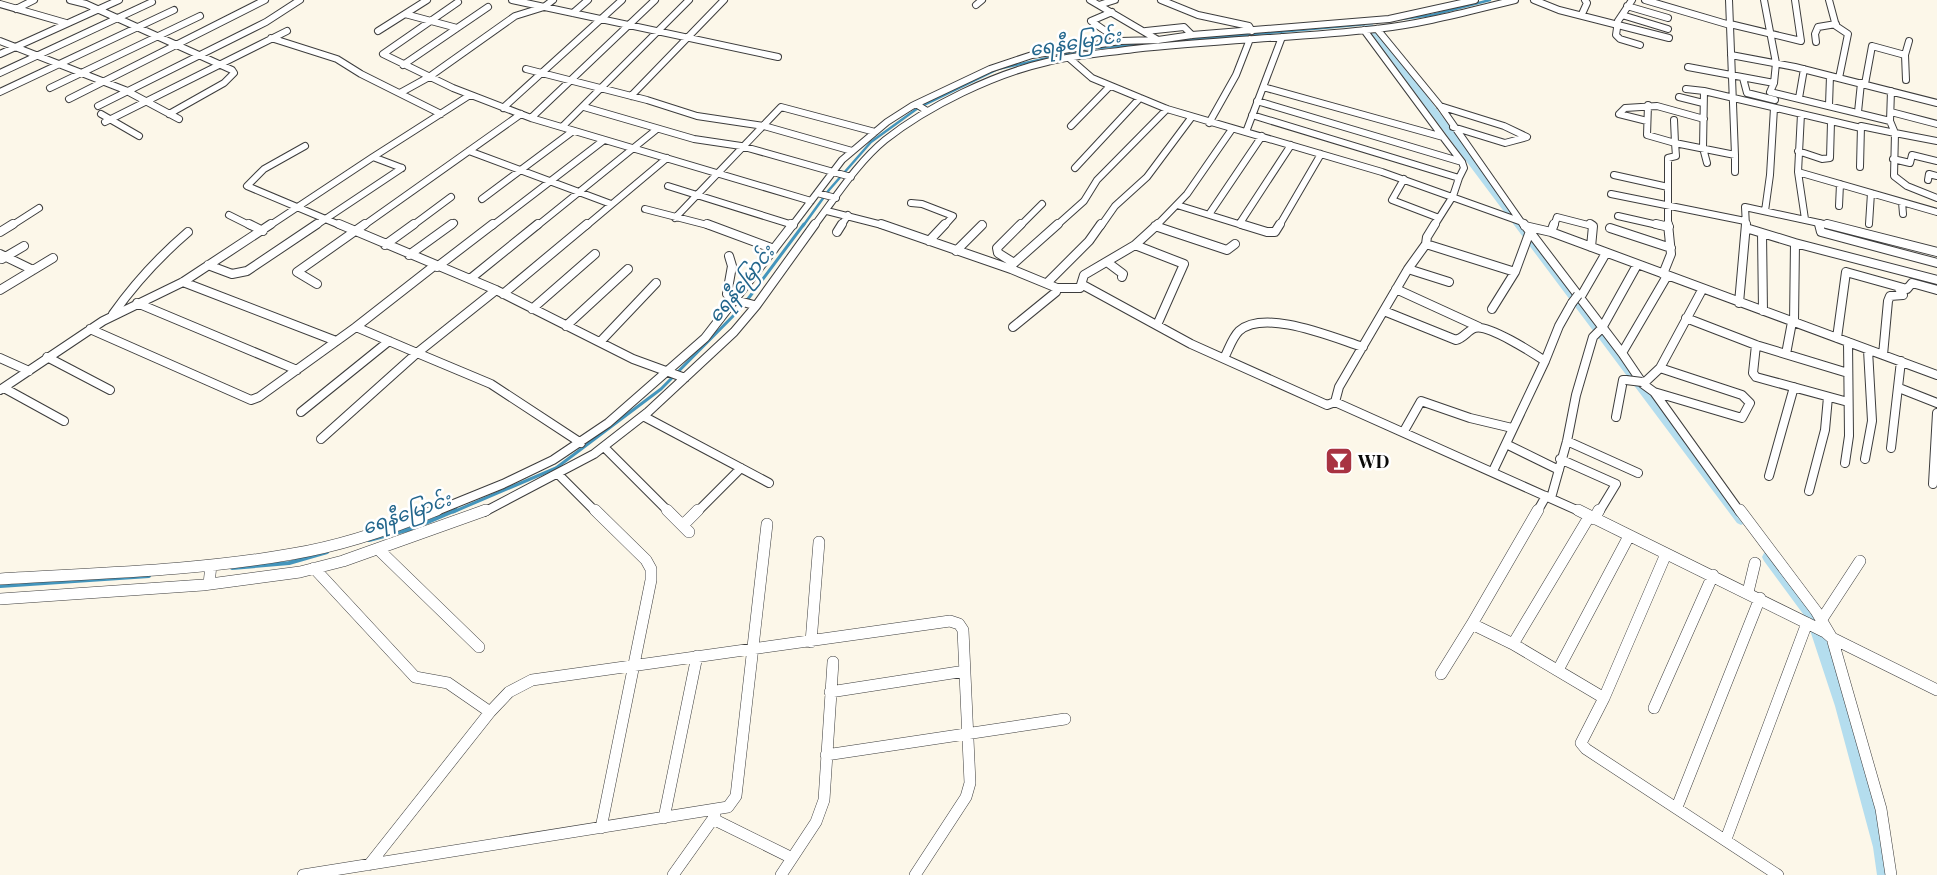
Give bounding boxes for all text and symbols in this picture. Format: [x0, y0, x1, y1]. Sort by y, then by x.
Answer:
water label: ရေနီမြောင်း [1027, 21, 1125, 65]
water label: ရေနီမြောင်း [701, 238, 783, 330]
bar icon: WD [1324, 446, 1354, 476]
place label: WD [1357, 449, 1389, 473]
water label: ရေနီမြောင်း [358, 484, 456, 543]

